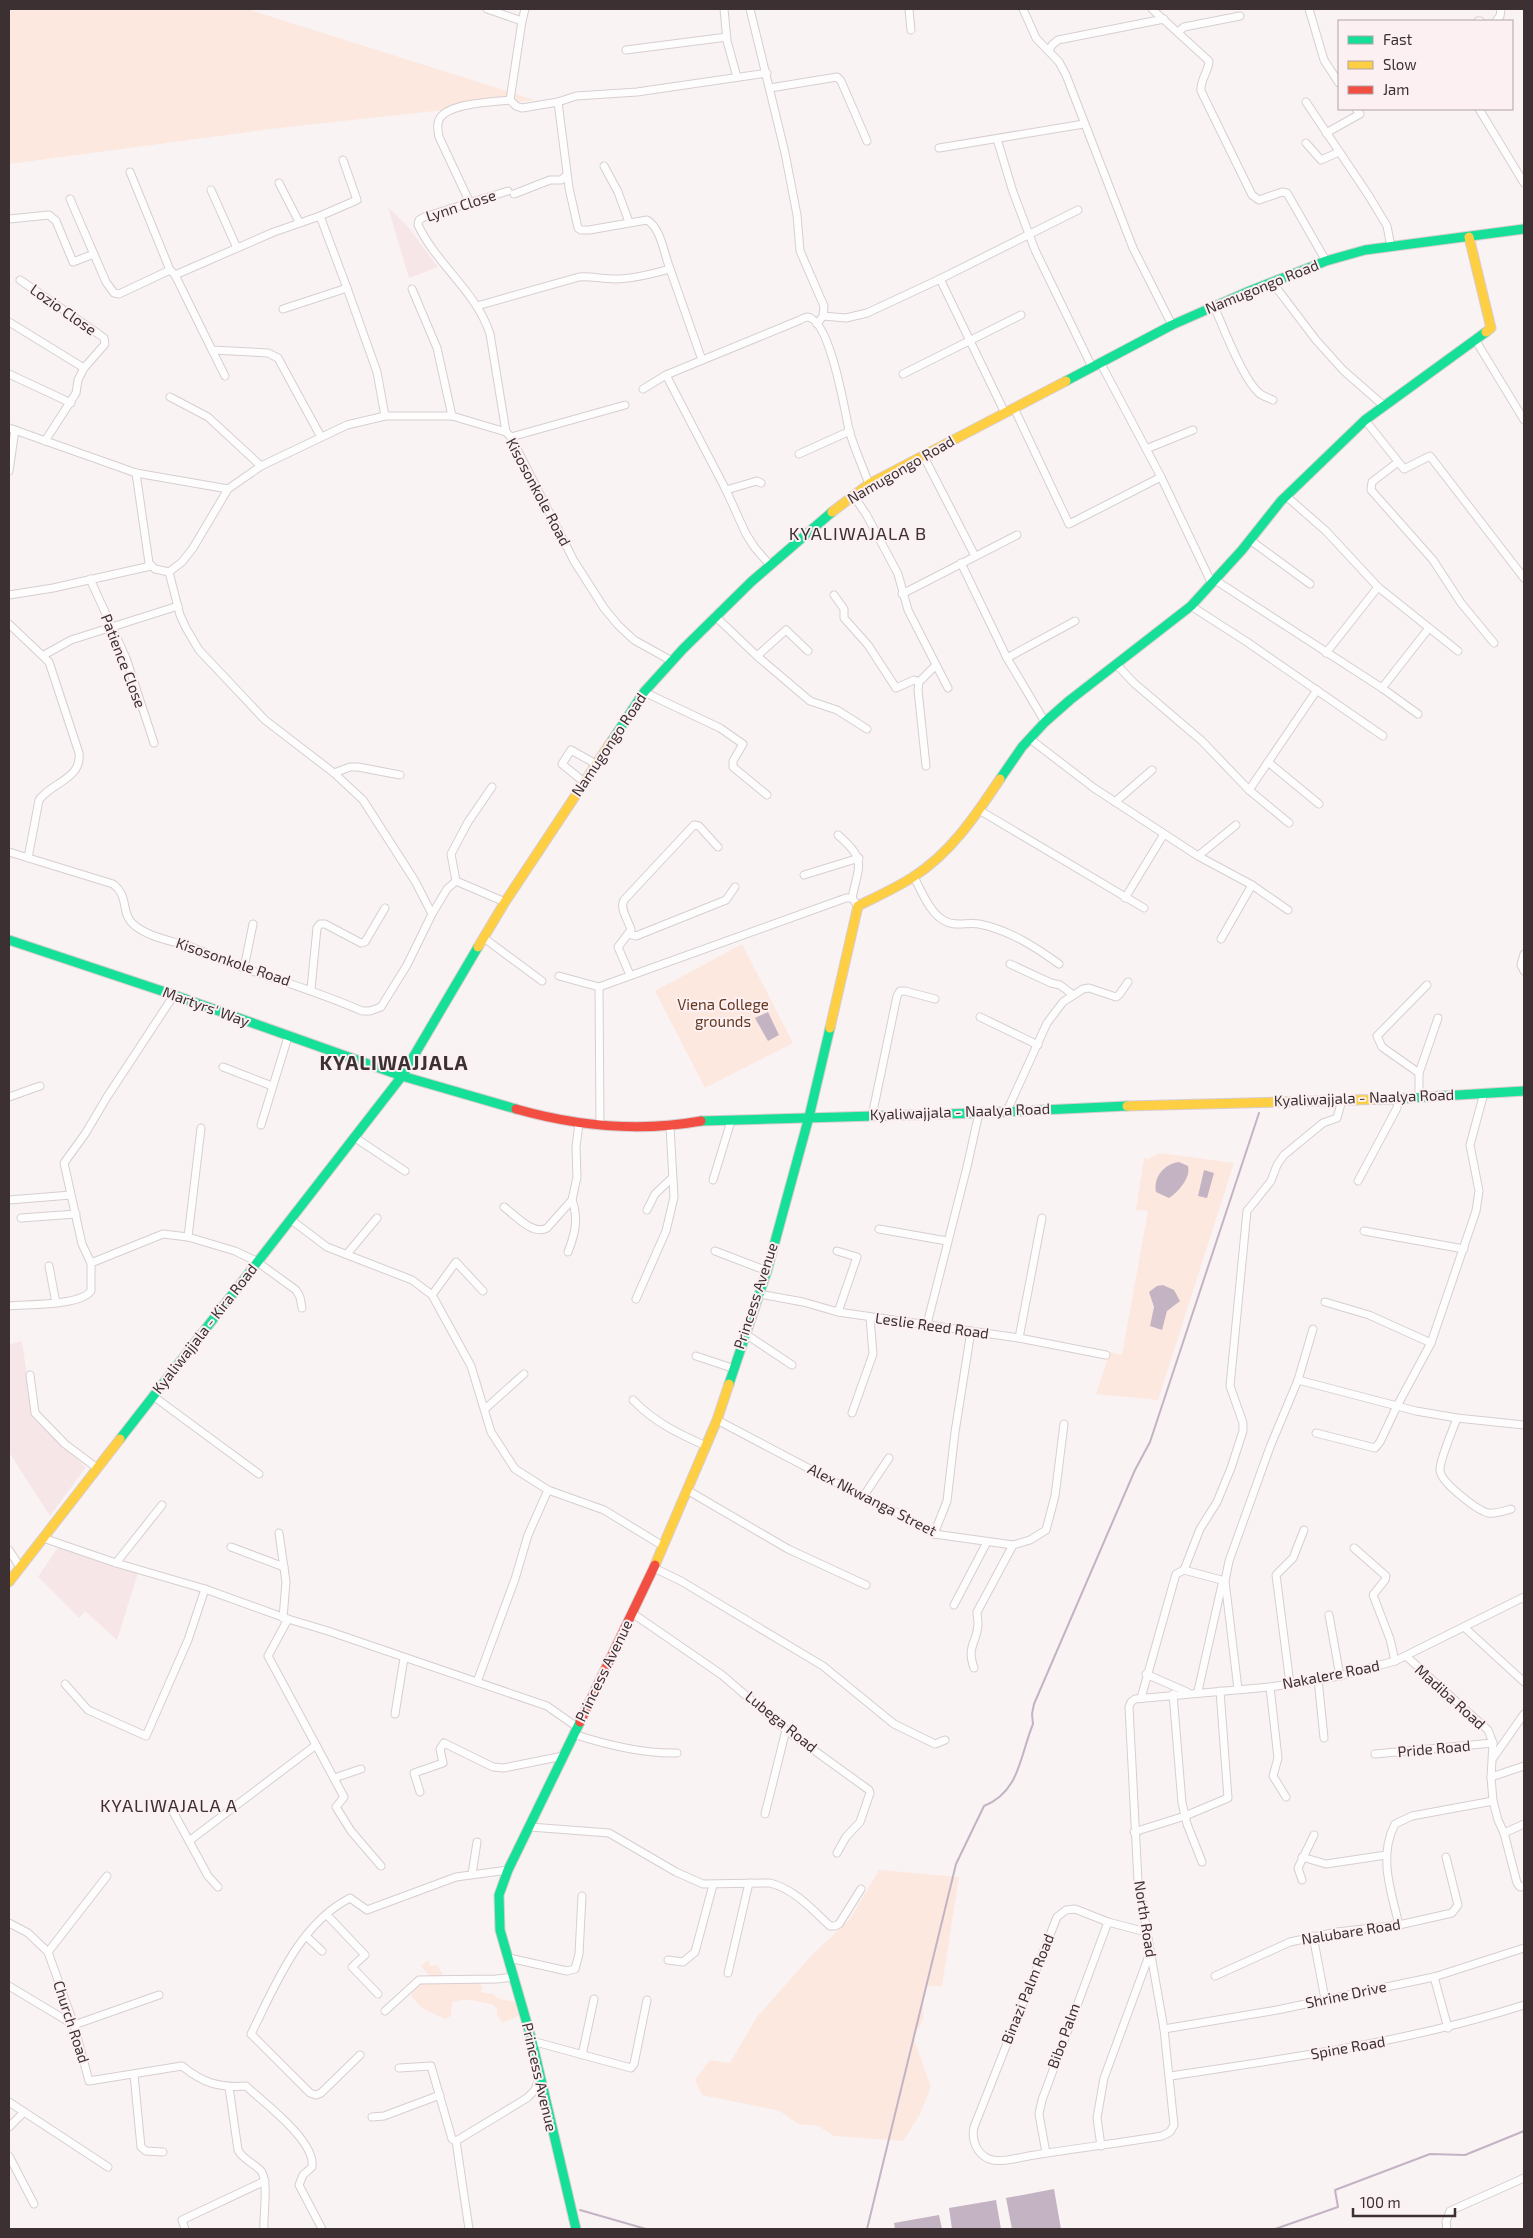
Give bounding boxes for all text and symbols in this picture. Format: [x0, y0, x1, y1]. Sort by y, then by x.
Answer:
legend [1338, 20, 1513, 110]
text: Fast [1383, 30, 1413, 48]
text: Slow [1383, 55, 1417, 73]
text: Jam [1383, 80, 1409, 98]
street label: Lynn Close [423, 185, 498, 225]
street label: Namugongo Road [1202, 255, 1321, 317]
street label: Lozio Close [27, 280, 100, 339]
street label: Namugongo Road [844, 431, 957, 507]
street label: Kisosonkole Road [503, 434, 575, 549]
district label: KYALIWAJALA B [789, 522, 927, 544]
street label: Patience Close [98, 611, 150, 710]
street label: Namugongo Road [567, 689, 649, 800]
street label: Kisosonkole Road [174, 933, 293, 989]
street label: Martyrs' Way [161, 982, 252, 1030]
park label: Viena College grounds [677, 995, 769, 1030]
district label: KYALIWAJJALA [319, 1050, 469, 1074]
street label: Kyaliwajjala - Naalya Road [1274, 1085, 1454, 1110]
street label: Kyaliwajjala - Naalya Road [870, 1099, 1050, 1124]
street label: Princess Avenue [729, 1240, 781, 1351]
street label: Kyaliwajjala - Kira Road [148, 1260, 261, 1398]
street label: Leslie Reed Road [874, 1308, 990, 1342]
street label: Alex Nkwanga Street [805, 1459, 940, 1540]
street label: Princess Avenue [571, 1617, 636, 1724]
street label: Nakalere Road [1281, 1656, 1381, 1692]
street label: Madiba Road [1412, 1660, 1490, 1733]
street label: Lubega Road [742, 1687, 821, 1756]
street label: Pride Road [1397, 1736, 1471, 1760]
district label: KYALIWAJALA A [100, 1794, 238, 1816]
street label: North Road [1131, 1879, 1161, 1958]
street label: Nalubare Road [1300, 1914, 1402, 1948]
street label: Binazi Palm Road [997, 1931, 1057, 2046]
street label: Shrine Drive [1304, 1977, 1388, 2011]
street label: Church Road [50, 1978, 94, 2065]
street label: Bibo Palm [1043, 2001, 1083, 2071]
street label: Princess Avenue [519, 2021, 561, 2133]
street label: Spine Road [1309, 2032, 1387, 2062]
scale bar [1353, 2186, 1456, 2218]
text: 100 m [1360, 2193, 1401, 2211]

